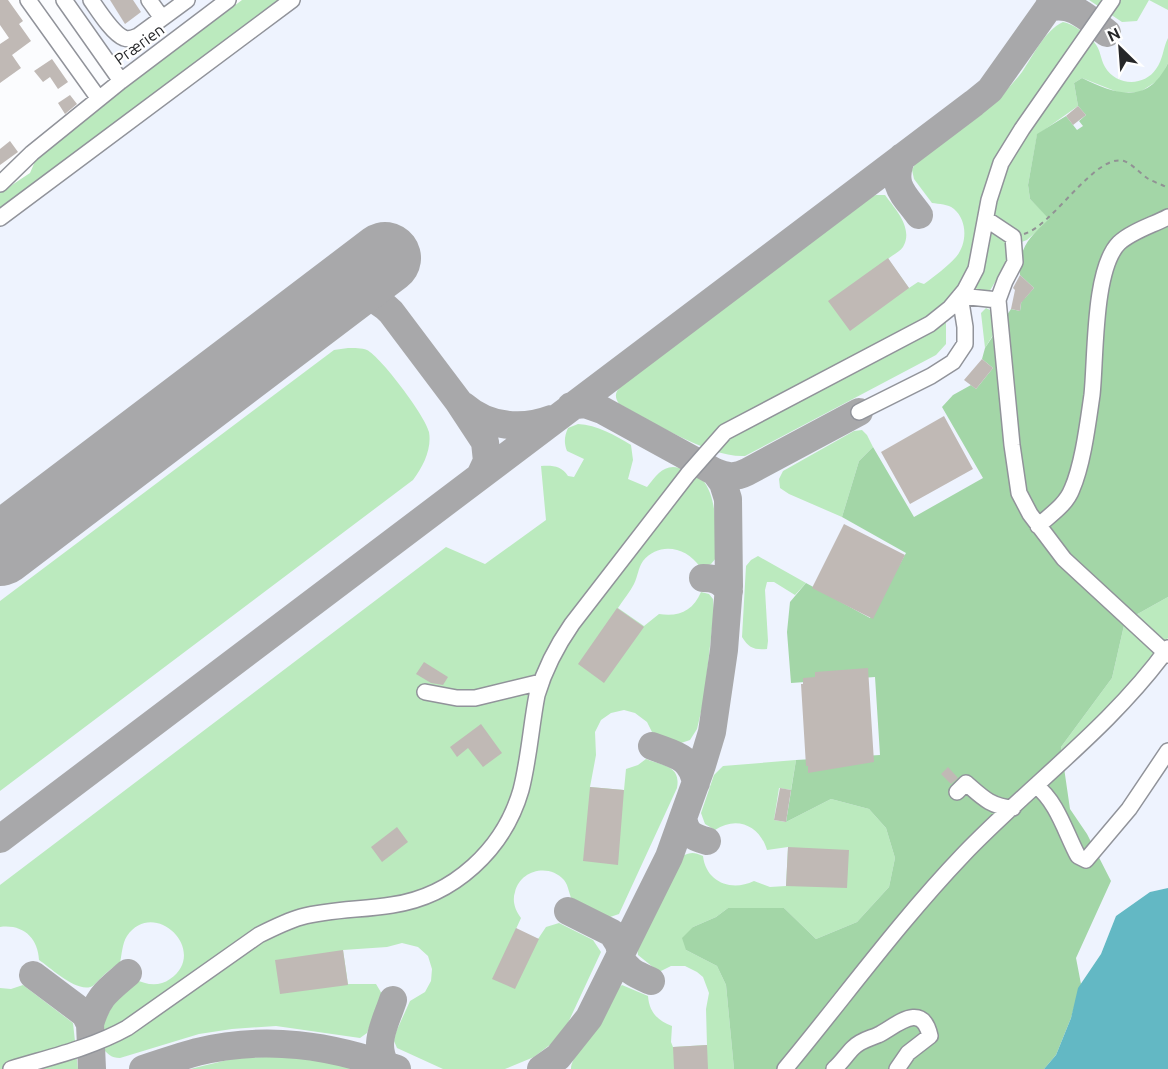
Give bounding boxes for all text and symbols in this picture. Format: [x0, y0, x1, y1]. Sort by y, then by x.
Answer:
north arrow [1090, 18, 1150, 78]
street label: Prærien [111, 20, 167, 68]
text: N [1104, 24, 1123, 45]

